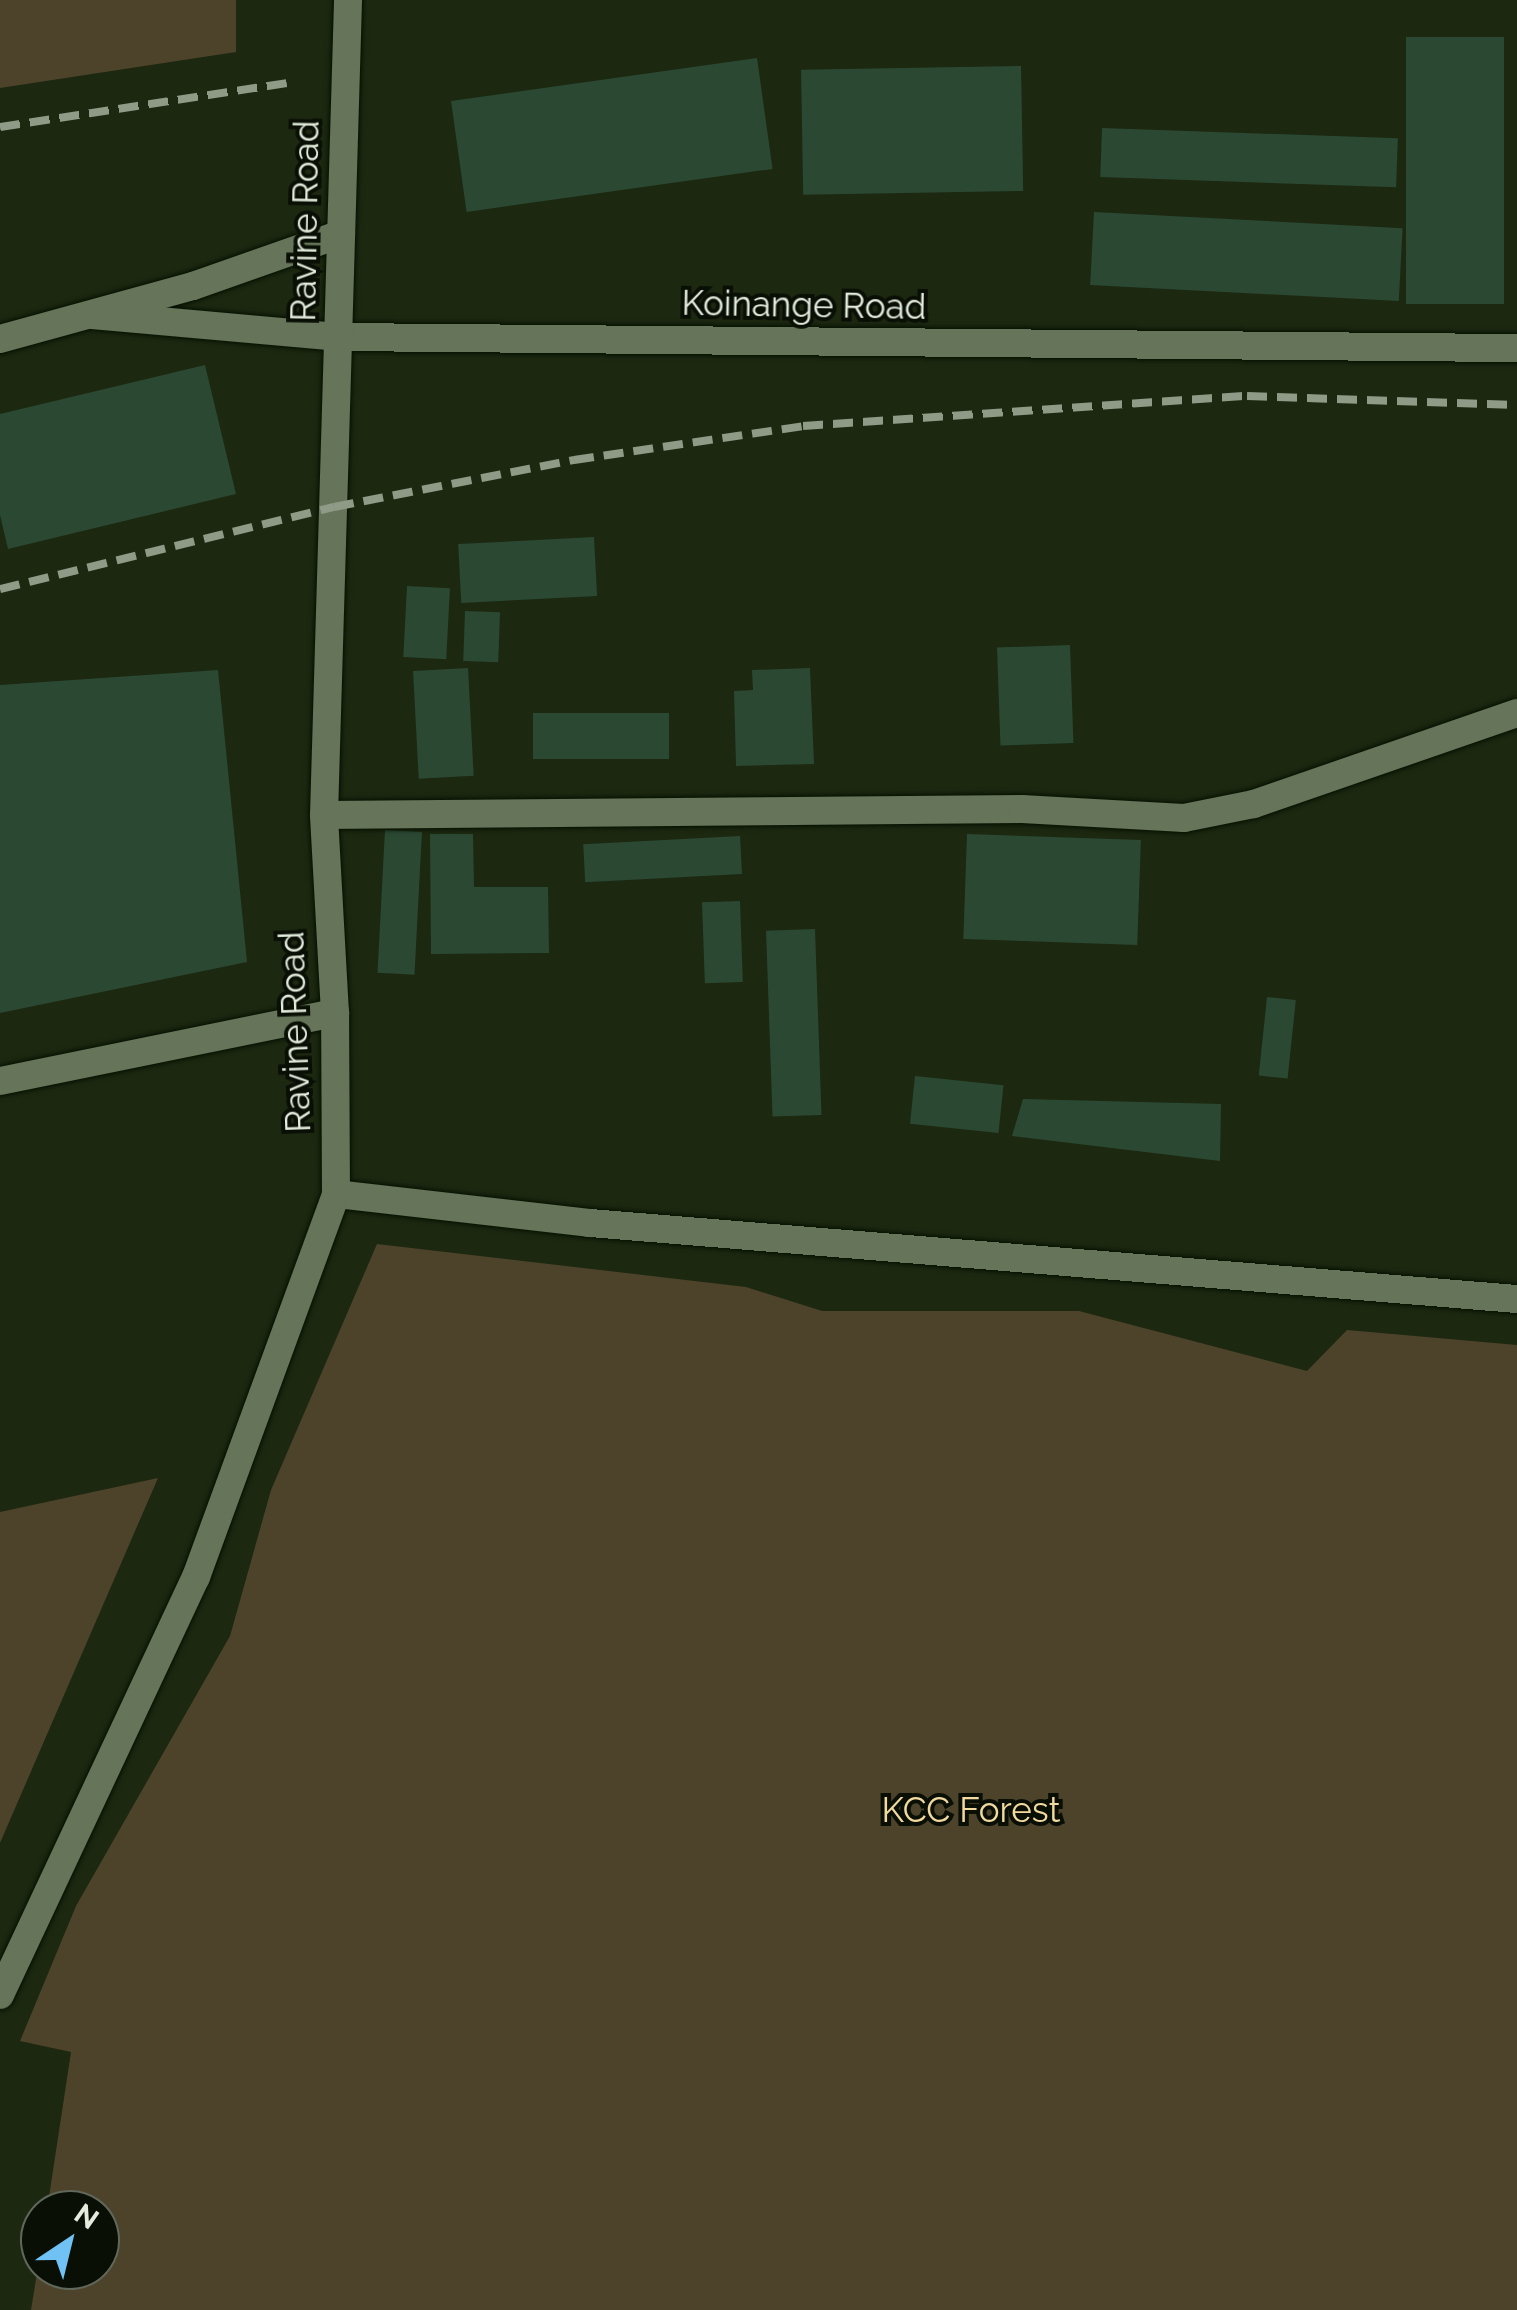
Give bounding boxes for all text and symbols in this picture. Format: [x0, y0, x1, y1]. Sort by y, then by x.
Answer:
street label: Ravine Road [282, 120, 328, 322]
street label: Koinange Road [681, 282, 927, 328]
street label: Ravine Road [271, 931, 319, 1133]
park label: KCC Forest [882, 1789, 1060, 1831]
north arrow [20, 2190, 120, 2290]
text: N [68, 2197, 105, 2236]

